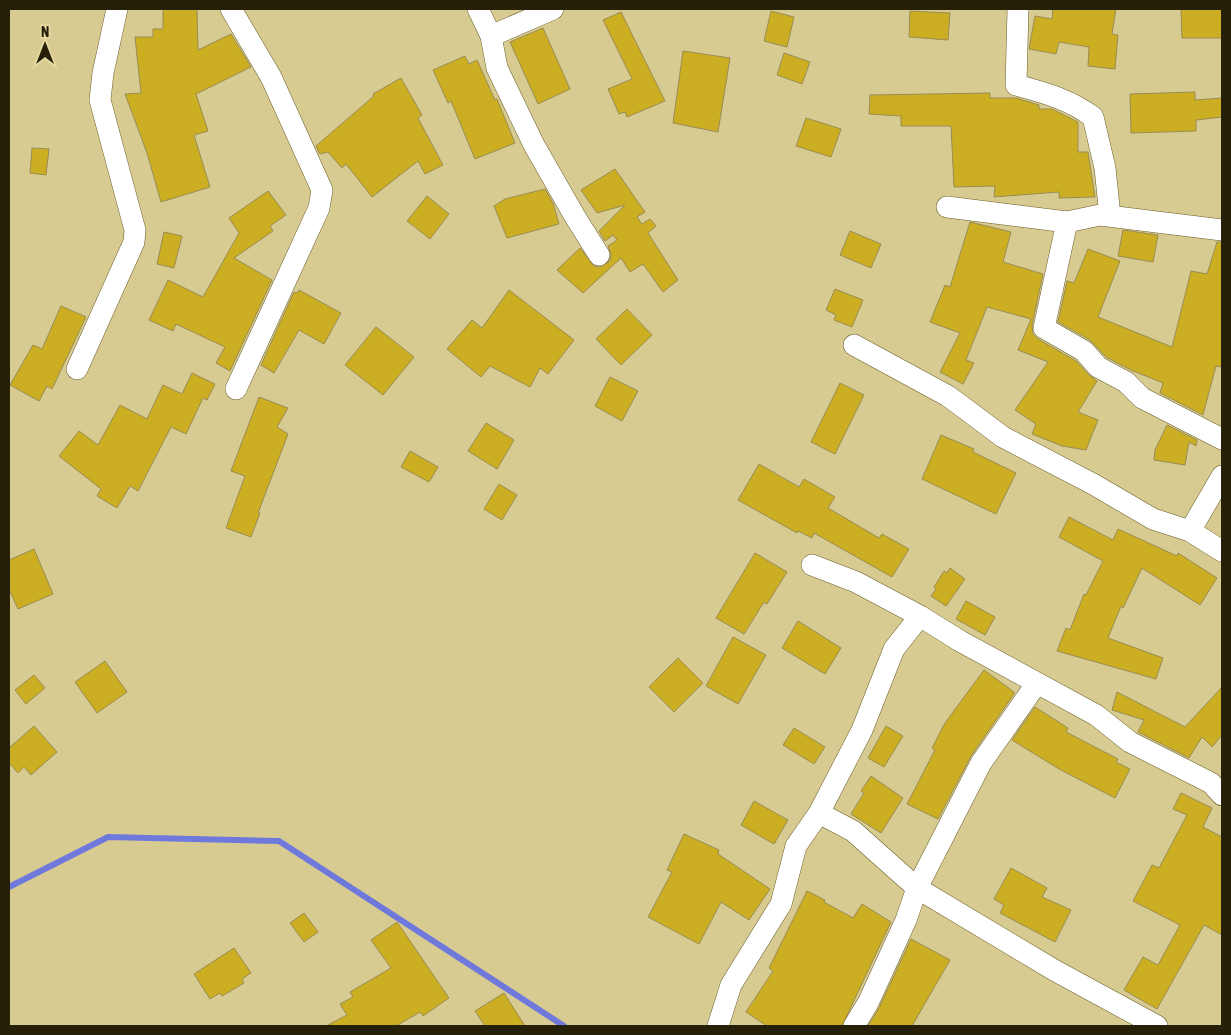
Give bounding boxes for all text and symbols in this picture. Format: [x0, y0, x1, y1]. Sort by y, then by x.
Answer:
north arrow [20, 20, 70, 70]
text: N [41, 24, 49, 40]

